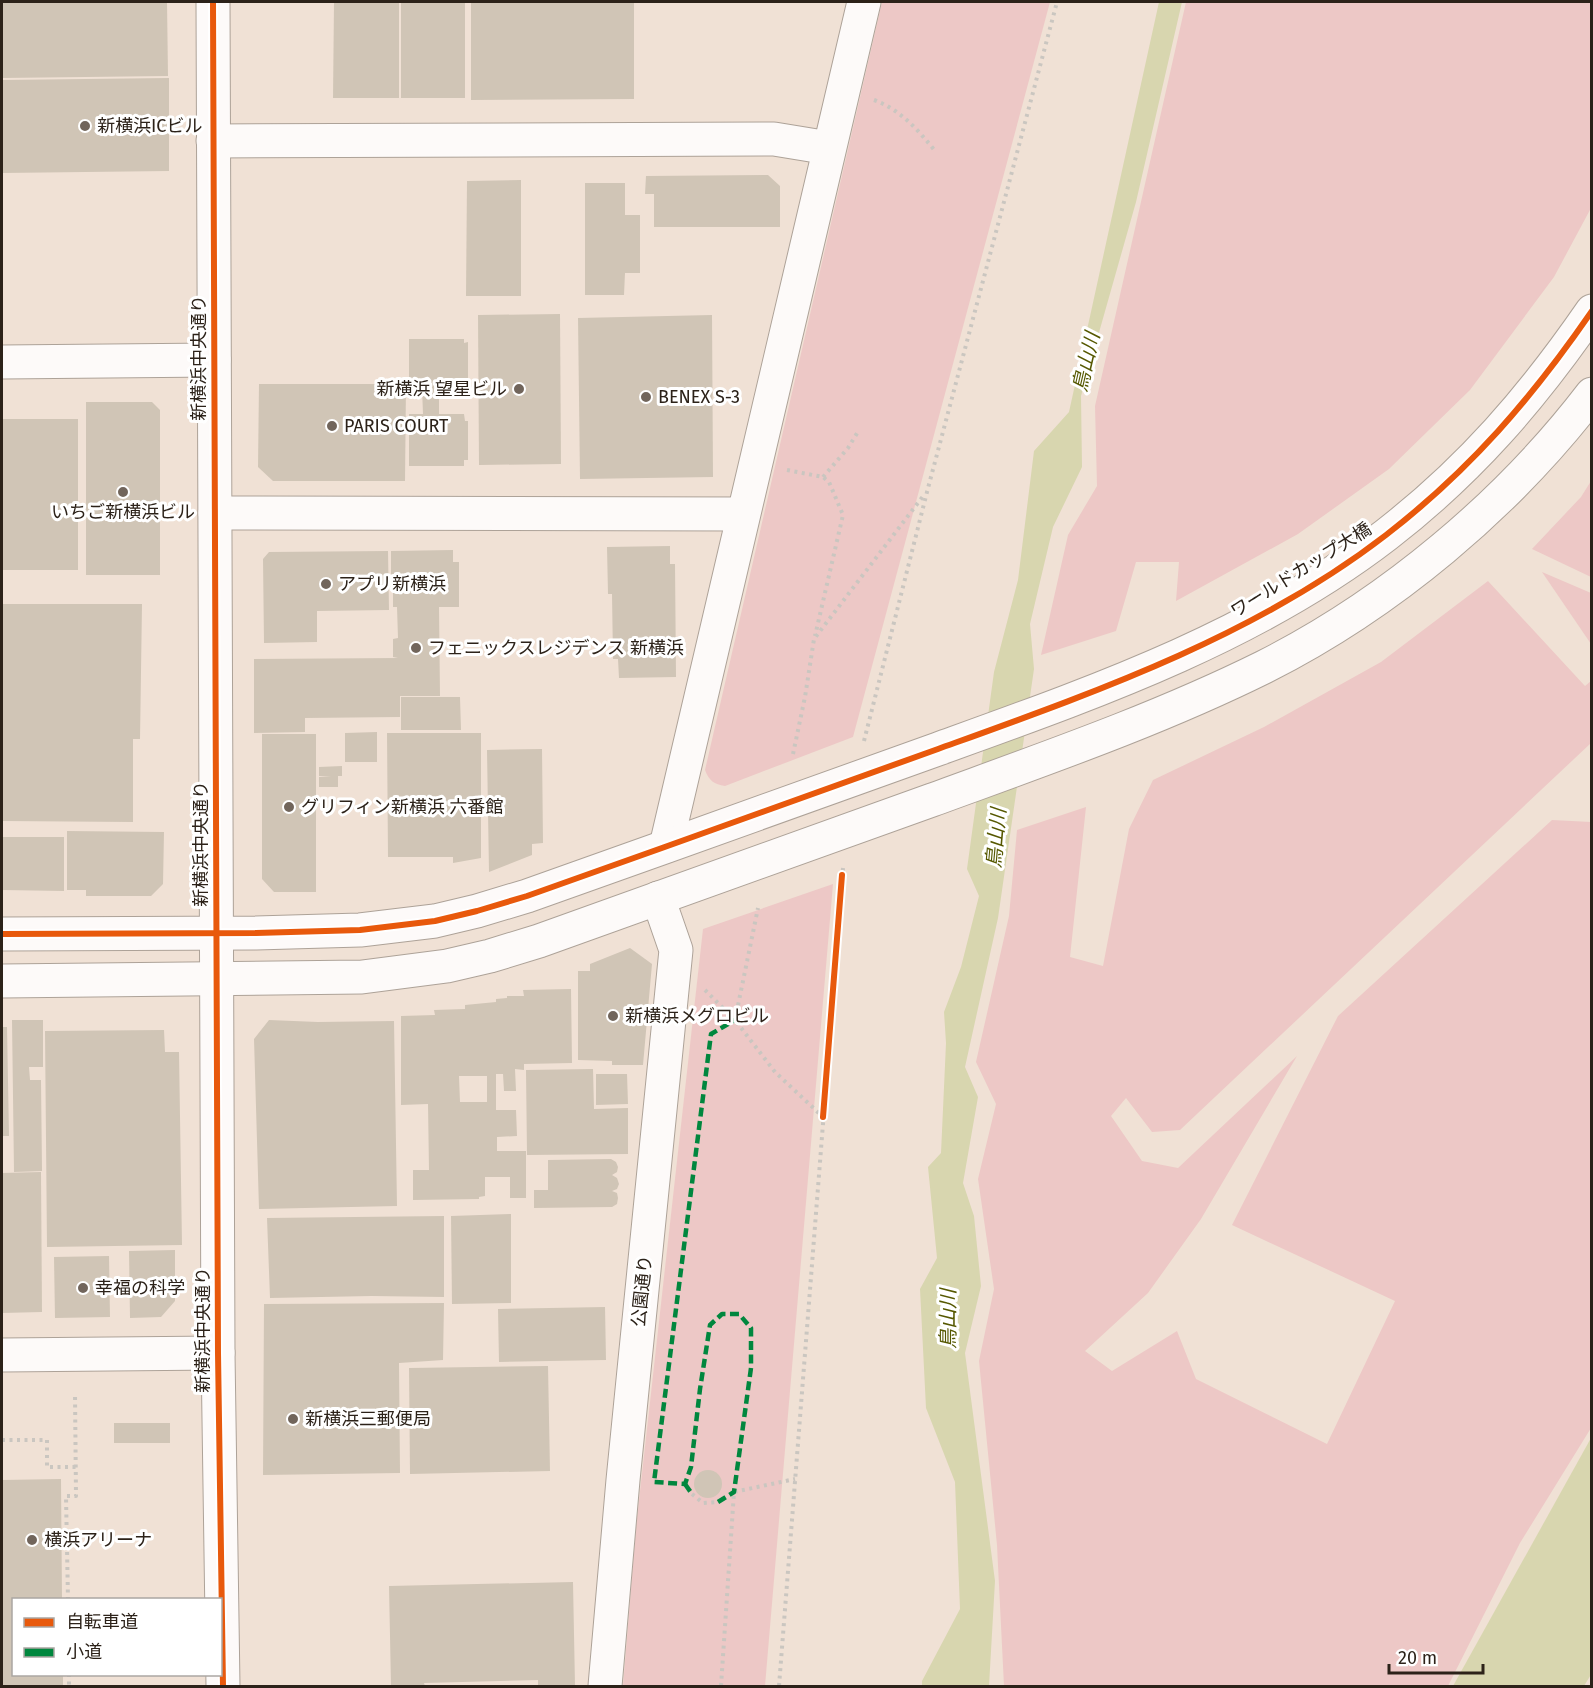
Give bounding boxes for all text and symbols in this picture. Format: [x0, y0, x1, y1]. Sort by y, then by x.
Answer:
place label: 新横浜ICビル [97, 115, 202, 137]
marker: 新横浜ICビル [78, 119, 92, 133]
street label: 新横浜中央通り [188, 295, 210, 421]
water label: 鳥山川 [1068, 328, 1105, 394]
place label: 新横浜 望星ビル [376, 378, 507, 400]
marker: 新横浜 望星ビル [512, 382, 526, 396]
place label: BENEX S-3 [658, 386, 740, 408]
marker: BENEX S-3 [639, 390, 653, 404]
place label: PARIS COURT [344, 415, 449, 437]
marker: PARIS COURT [325, 419, 339, 433]
marker: いちご新横浜ビル [116, 485, 130, 499]
place label: いちご新横浜ビル [51, 501, 195, 523]
street label: ワールドカップ大橋 [1226, 518, 1376, 622]
place label: アプリ新横浜 [338, 573, 446, 595]
marker: アプリ新横浜 [319, 577, 333, 591]
place label: フェニックスレジデンス 新横浜 [428, 637, 684, 659]
marker: フェニックスレジデンス 新横浜 [409, 641, 423, 655]
street label: 新横浜中央通り [190, 781, 212, 907]
place label: グリフィン新横浜 六番館 [301, 796, 503, 818]
marker: グリフィン新横浜 六番館 [282, 800, 296, 814]
water label: 鳥山川 [981, 805, 1011, 869]
place label: 新横浜メグロビル [625, 1005, 769, 1027]
marker: 新横浜メグロビル [606, 1009, 620, 1023]
street label: 公園通り [627, 1254, 657, 1328]
street label: 新横浜中央通り [192, 1267, 214, 1393]
place label: 幸福の科学 [95, 1277, 185, 1299]
marker: 幸福の科学 [76, 1281, 90, 1295]
water label: 鳥山川 [936, 1287, 960, 1349]
place label: 新横浜三郵便局 [305, 1408, 431, 1430]
marker: 新横浜三郵便局 [286, 1412, 300, 1426]
place label: 横浜アリーナ [44, 1529, 152, 1551]
marker: 横浜アリーナ [25, 1533, 39, 1547]
legend [12, 1598, 222, 1676]
text: 自転車道 [66, 1611, 138, 1633]
scale bar [1389, 1637, 1484, 1675]
text: 小道 [66, 1641, 102, 1663]
text: 20 m [1398, 1647, 1437, 1669]

